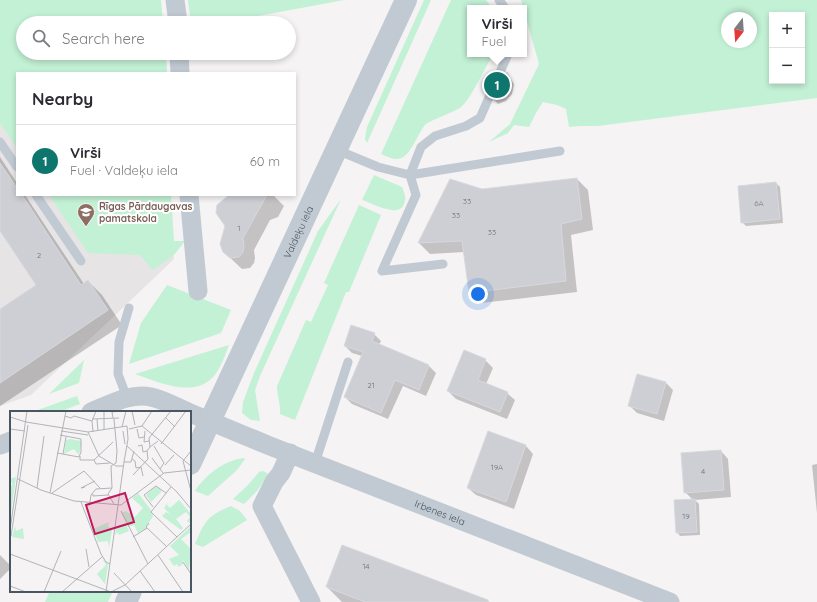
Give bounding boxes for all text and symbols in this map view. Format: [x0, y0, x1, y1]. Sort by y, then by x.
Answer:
popup [467, 5, 527, 57]
north arrow [721, 12, 757, 48]
map controls [769, 12, 805, 84]
button: + [769, 12, 805, 48]
text: Virši [482, 14, 513, 33]
search box [16, 16, 296, 60]
icon: search [30, 27, 52, 49]
text: Search here [62, 29, 145, 48]
text: Fuel [482, 33, 506, 49]
button: − [769, 48, 805, 84]
pin: 1 [484, 70, 510, 100]
text: Nearby [32, 88, 93, 109]
text: Virši [70, 143, 101, 162]
text: 1 [42, 153, 48, 169]
text: 60 m [250, 153, 280, 169]
text: Fuel · Valdeķu iela [70, 162, 178, 178]
house number: 33 [463, 196, 471, 206]
house number: 6A [754, 198, 764, 208]
place label: Rīgas Pārdaugavas pamatskola [99, 200, 192, 225]
school or university icon: Rīgas Pārdaugavas pamatskola [76, 202, 96, 227]
street label: Valdeķu iela [281, 204, 316, 260]
house number: 33 [452, 210, 460, 220]
house number: 1 [238, 223, 241, 233]
house number: 33 [488, 227, 496, 237]
house number: 2 [37, 250, 42, 260]
your location [468, 284, 488, 304]
house number: 21 [367, 380, 375, 390]
inset map [10, 411, 191, 592]
house number: 19A [491, 462, 503, 472]
house number: 4 [701, 466, 705, 476]
street label: Irbenes iela [413, 497, 467, 528]
house number: 19 [682, 511, 690, 521]
house number: 14 [362, 561, 370, 571]

